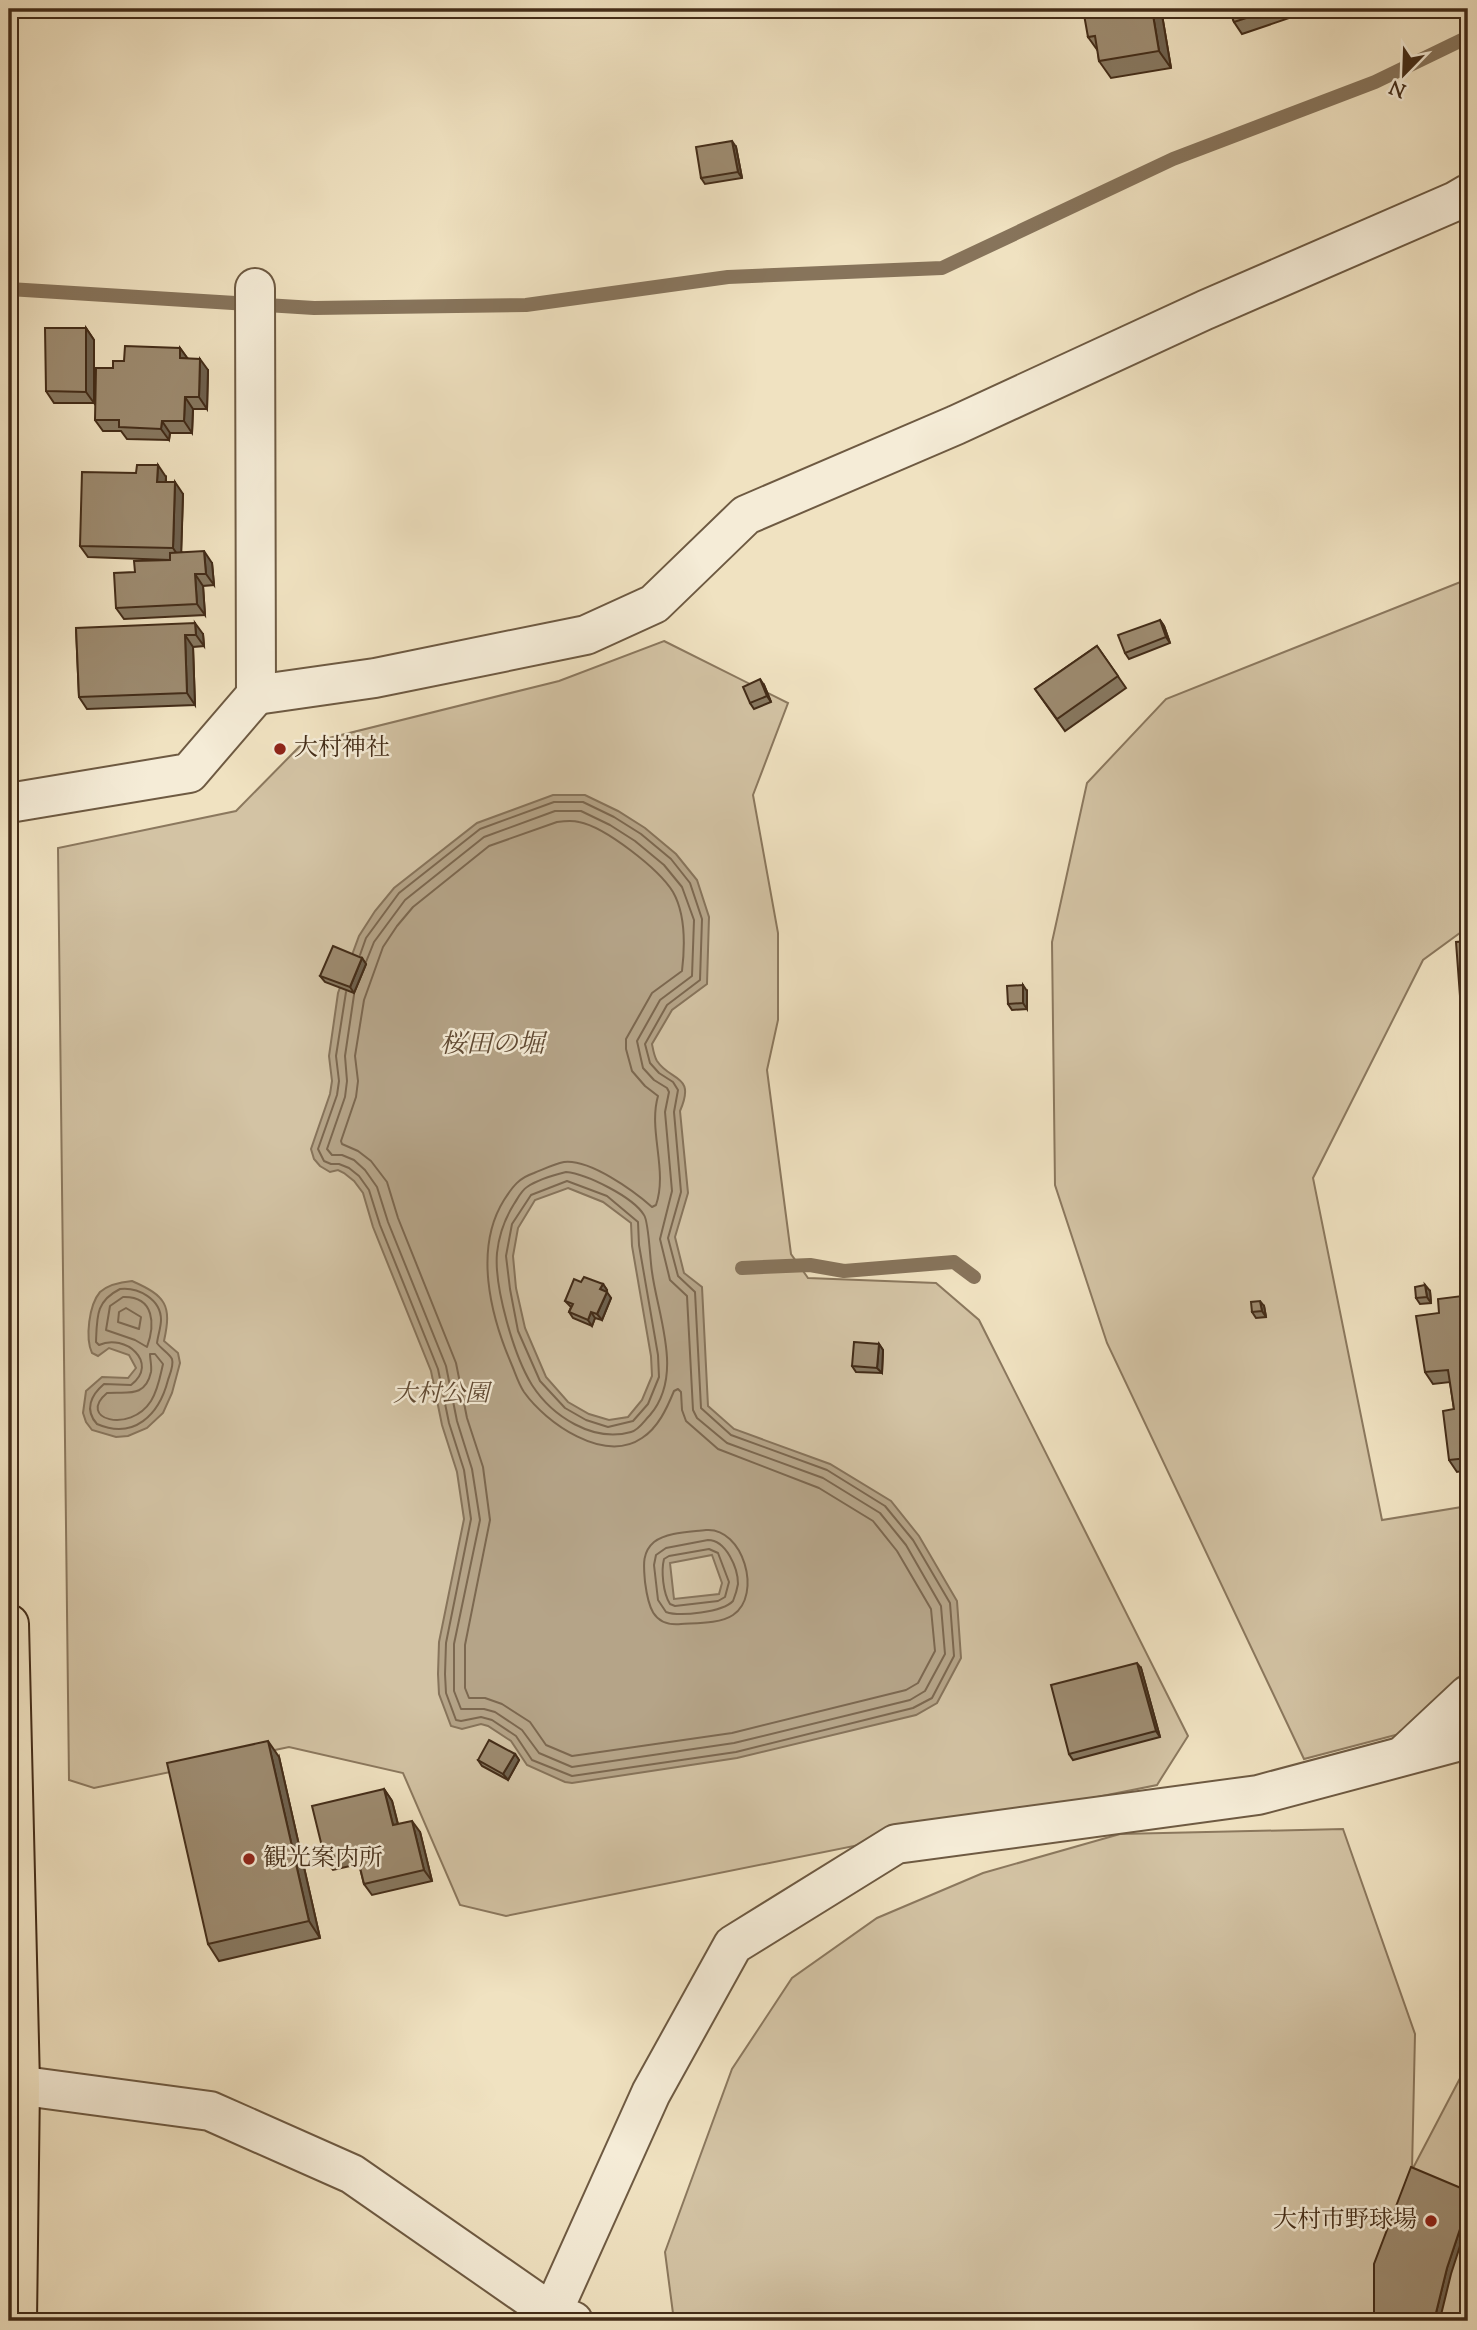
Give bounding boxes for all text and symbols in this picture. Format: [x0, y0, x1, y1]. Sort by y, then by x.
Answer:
north arrow [1368, 38, 1438, 108]
text: N [1386, 72, 1411, 103]
place label: 大村神社 [294, 732, 390, 766]
marker: 大村神社 [272, 741, 288, 757]
water label: 桜田の堀 [440, 1027, 548, 1064]
park label: 大村公園 [393, 1378, 493, 1412]
place label: 観光案内所 [263, 1842, 383, 1876]
marker: 観光案内所 [241, 1851, 257, 1867]
place label: 大村市野球場 [1273, 2204, 1417, 2238]
marker: 大村市野球場 [1423, 2213, 1439, 2229]

